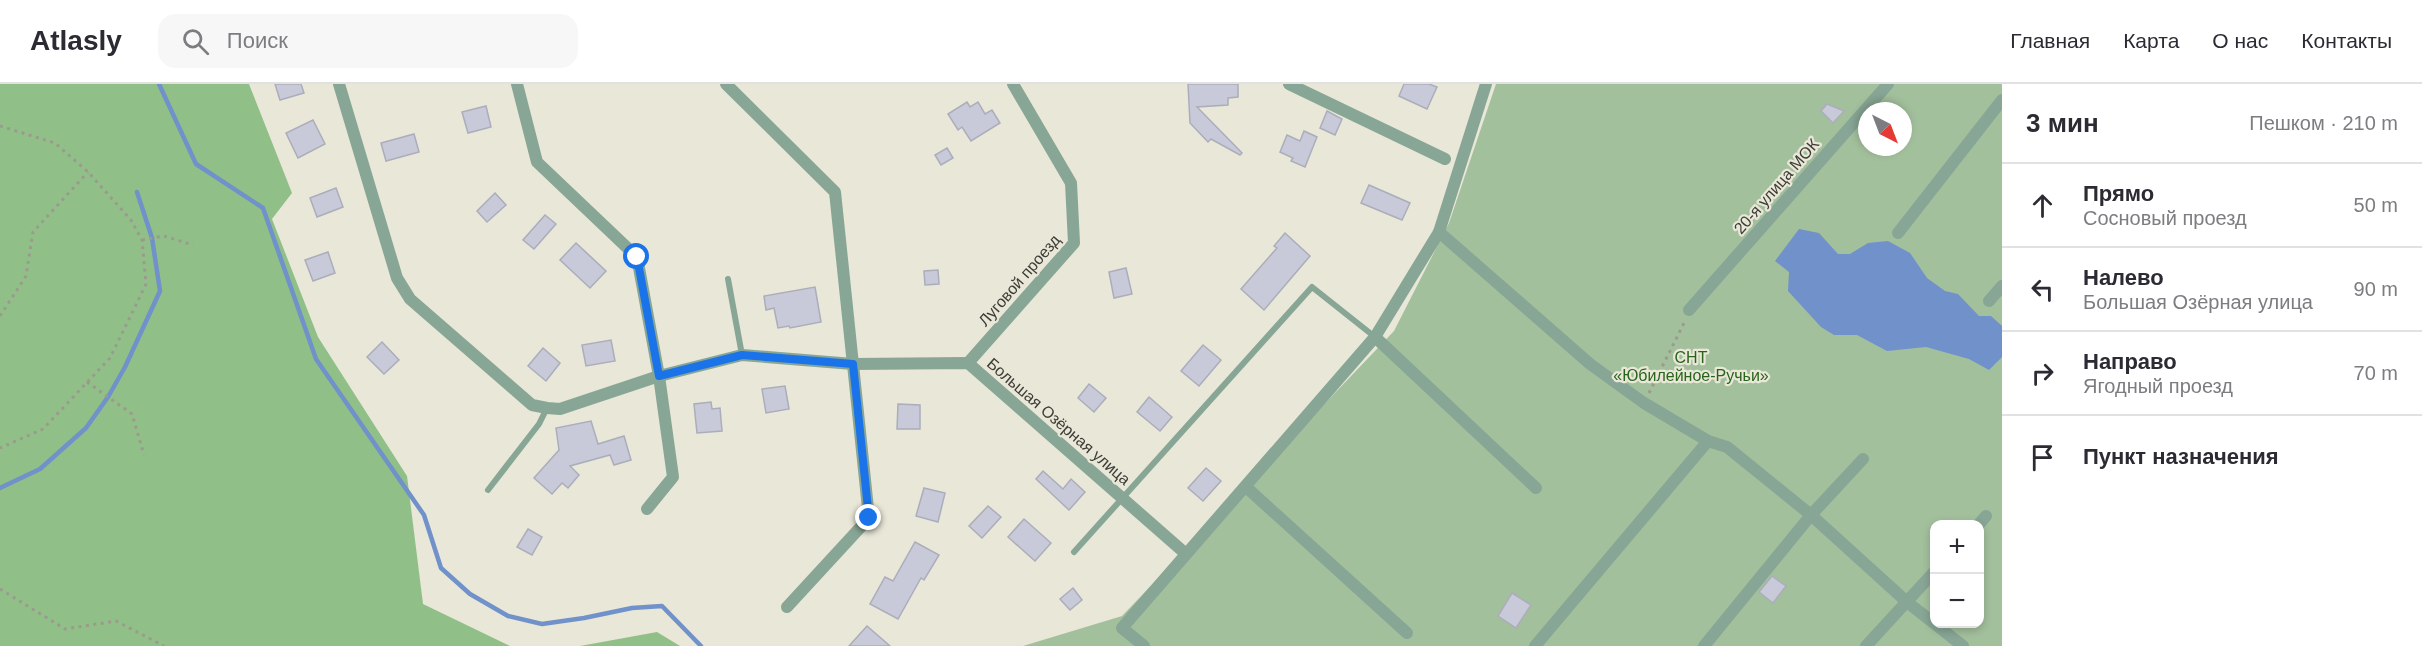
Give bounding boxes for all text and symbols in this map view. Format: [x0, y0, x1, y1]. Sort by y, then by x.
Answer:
search box [158, 14, 578, 68]
text: Atlasly [30, 25, 122, 56]
icon: search [179, 25, 212, 58]
text: Поиск [227, 28, 288, 53]
text: Главная [2010, 29, 2090, 52]
text: Карта [2123, 29, 2179, 52]
text: О нас [2212, 29, 2268, 52]
text: Контакты [2301, 29, 2392, 52]
north arrow [1858, 102, 1912, 156]
text: 3 мин [2026, 108, 2099, 138]
text: Пешком · 210 m [2249, 112, 2398, 134]
street label: 20-я улица МОК [1731, 135, 1823, 237]
text: Прямо [2083, 181, 2154, 206]
icon: ahead [2026, 189, 2059, 222]
text: 50 m [2354, 194, 2398, 216]
text: Сосновый проезд [2083, 207, 2247, 229]
street label: Луговой проезд [975, 231, 1064, 329]
route start [623, 243, 649, 269]
text: Налево [2083, 265, 2164, 290]
icon: left [2026, 273, 2059, 306]
text: 90 m [2354, 278, 2398, 300]
text: Большая Озёрная улица [2083, 291, 2313, 313]
park label: СНТ «Юбилейное-Ручьи» [1613, 349, 1769, 384]
text: Направо [2083, 349, 2177, 374]
street label: Большая Озёрная улица [984, 355, 1134, 488]
icon: right [2026, 357, 2059, 390]
text: 70 m [2354, 362, 2398, 384]
text: Ягодный проезд [2083, 375, 2233, 397]
icon: arrive [2026, 441, 2059, 474]
text: Пункт назначения [2083, 444, 2279, 469]
route end [855, 504, 881, 530]
map controls [1930, 520, 1984, 628]
button: + [1930, 520, 1984, 574]
button: − [1930, 574, 1984, 628]

